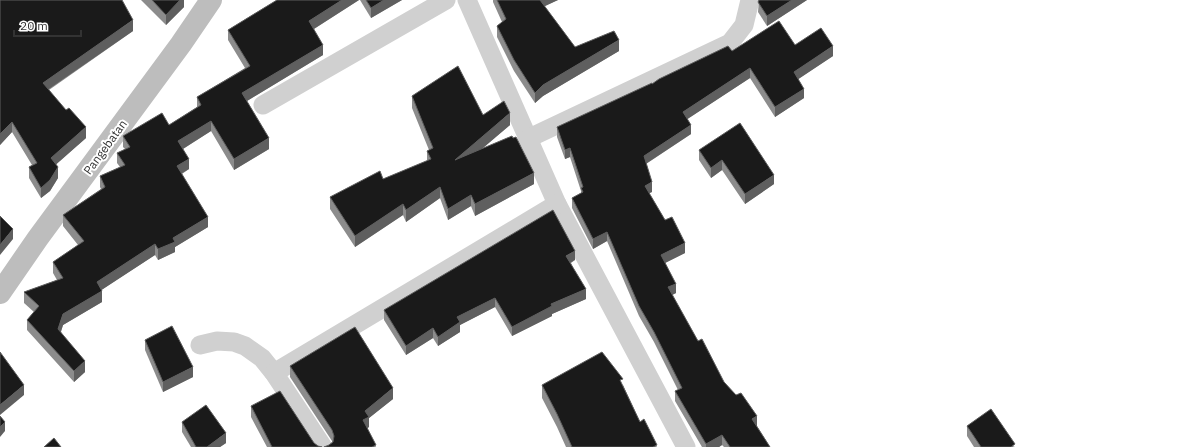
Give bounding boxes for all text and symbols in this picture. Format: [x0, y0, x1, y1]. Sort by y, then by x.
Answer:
scale bar [14, 12, 81, 38]
text: 20 m [20, 18, 48, 33]
street label: Pangebatan [80, 117, 130, 177]

